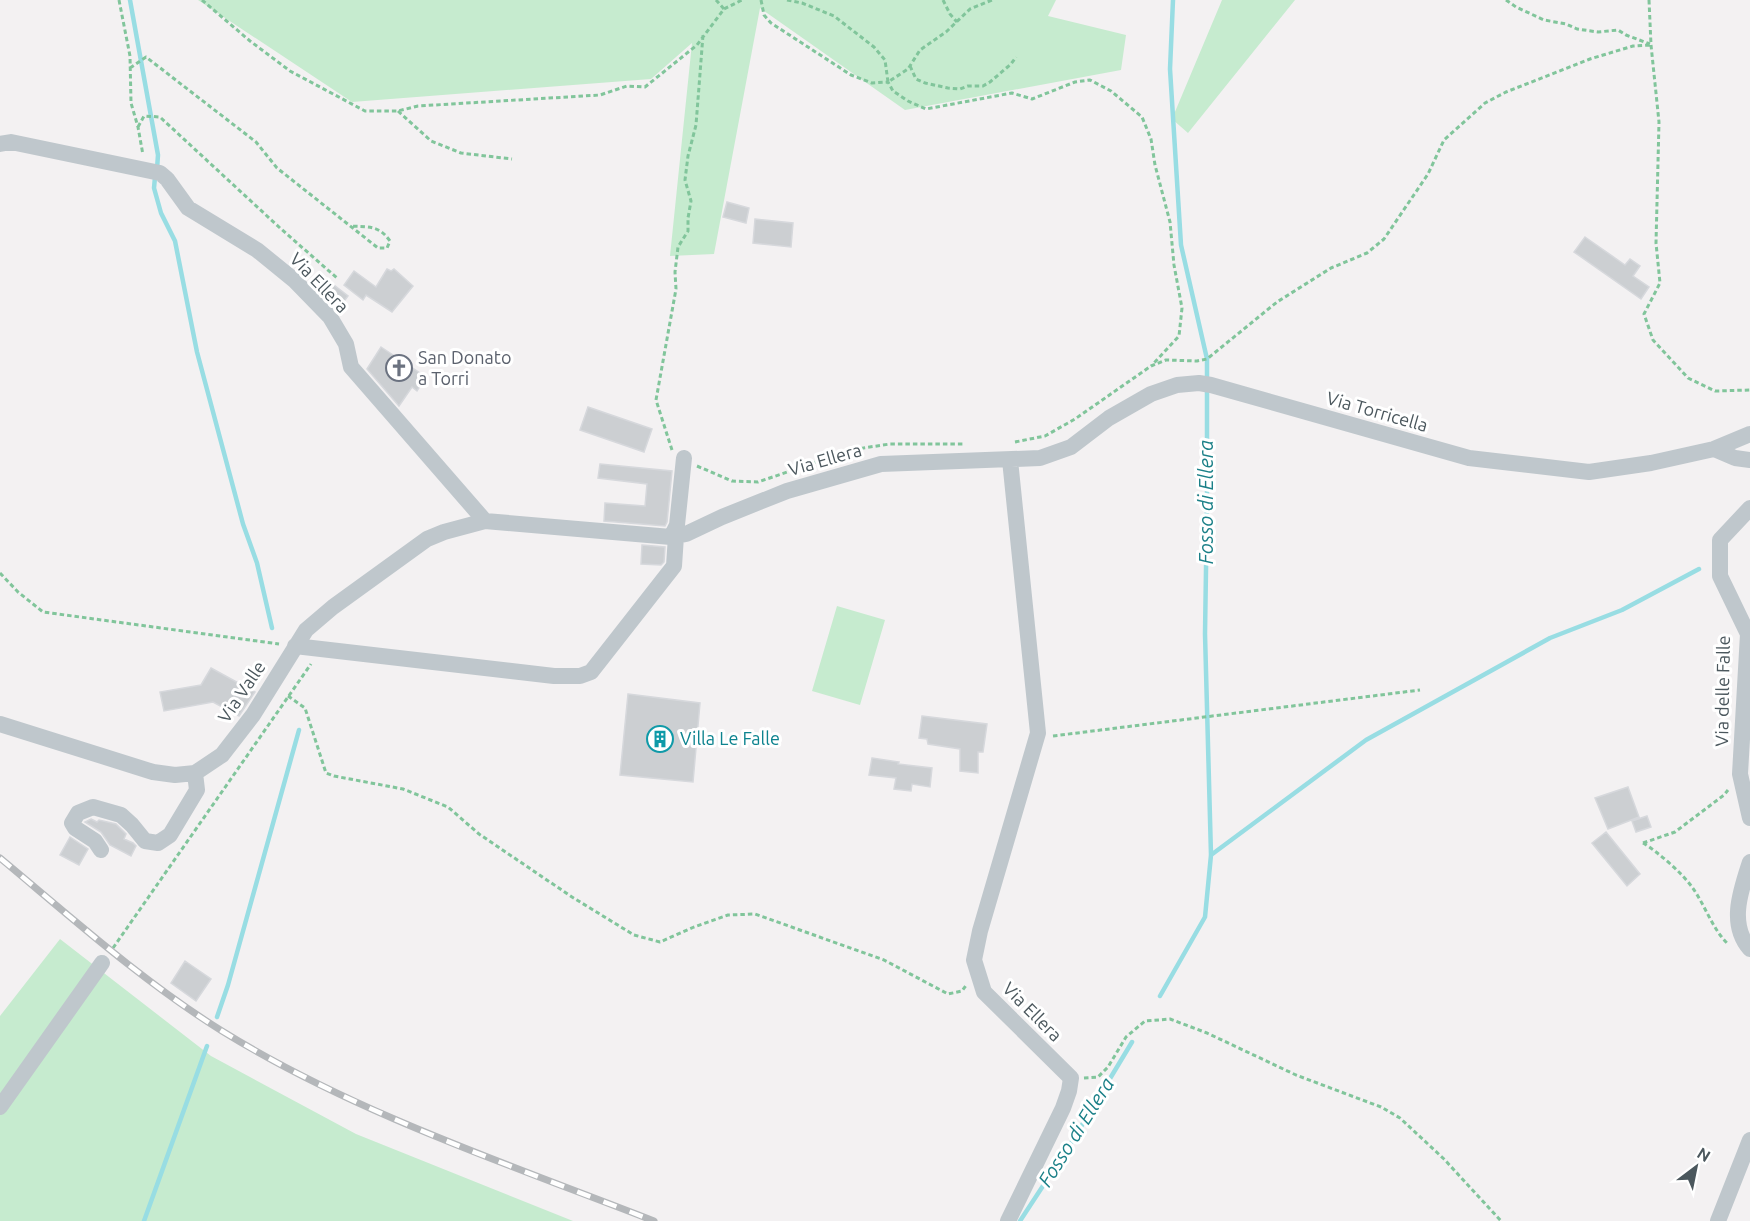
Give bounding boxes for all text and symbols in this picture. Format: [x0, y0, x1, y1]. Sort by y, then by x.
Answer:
street label: Via Ellera [286, 248, 353, 316]
place label: San Donato a Torri [418, 347, 511, 388]
church icon: San Donato a Torri [384, 353, 414, 383]
street label: Via Torricella [1324, 387, 1430, 435]
street label: Via Ellera [786, 439, 864, 479]
water label: Fosso di Ellera [1194, 440, 1217, 564]
street label: Via delle Falle [1711, 635, 1733, 747]
street label: Via Valle [213, 657, 269, 726]
building icon: Villa Le Falle [645, 724, 675, 754]
place label: Villa Le Falle [680, 728, 780, 748]
street label: Via Ellera [999, 978, 1066, 1045]
water label: Fosso di Ellera [1033, 1073, 1118, 1191]
north arrow [1666, 1137, 1726, 1197]
text: N [1694, 1143, 1714, 1165]

